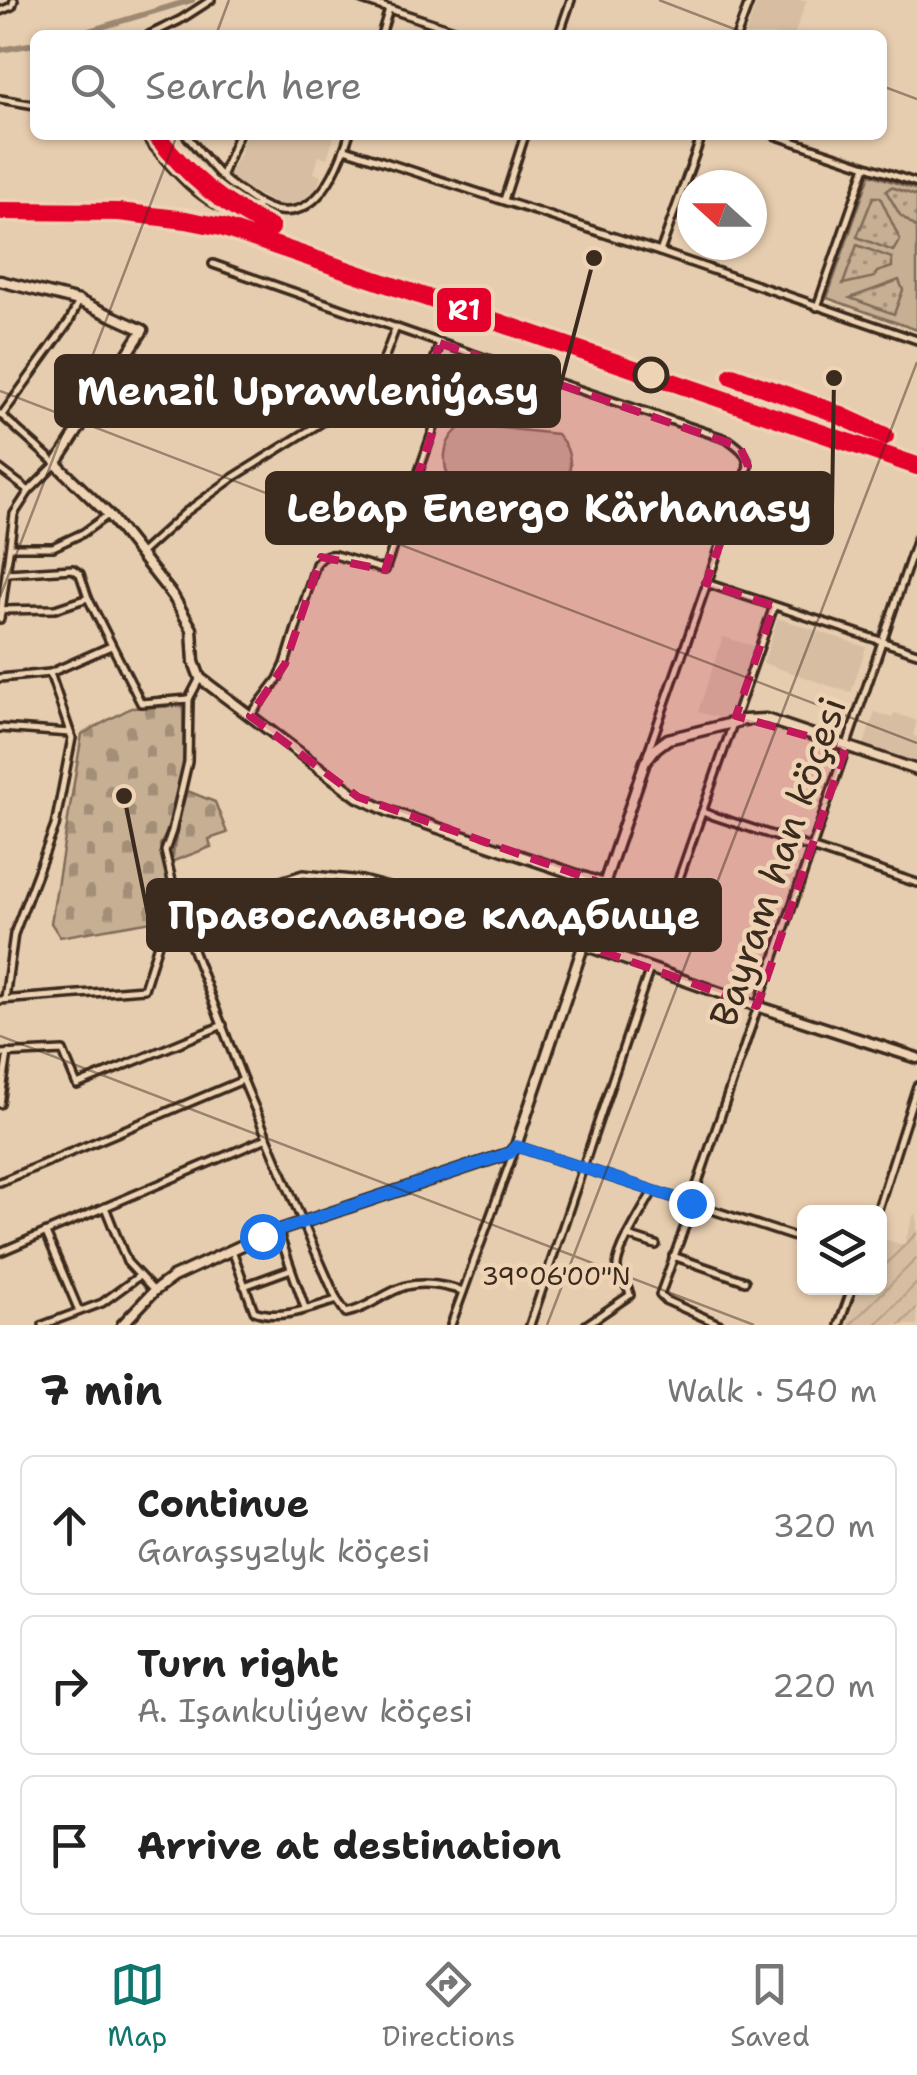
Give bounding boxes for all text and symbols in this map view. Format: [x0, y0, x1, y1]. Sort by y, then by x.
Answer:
search box [30, 30, 887, 140]
icon: search [65, 58, 120, 113]
text: Search here [145, 60, 362, 111]
north arrow [677, 170, 767, 260]
line badge: R1 [435, 286, 493, 334]
text: R1 [448, 291, 480, 329]
callout: Menzil Uprawleniýasy [56, 356, 559, 426]
unlabelled marker [634, 358, 668, 392]
text: Menzil Uprawleniýasy [77, 364, 539, 418]
callout: Lebap Energo Kärhanasy [267, 473, 832, 543]
text: Lebap Energo Kärhanasy [286, 481, 812, 535]
street label: Bayram han köçesi [697, 690, 858, 1034]
callout: Православное кладбище [148, 880, 720, 950]
text: Православное кладбище [168, 888, 700, 942]
route end [669, 1181, 715, 1227]
map controls [797, 1205, 887, 1295]
button: layers [797, 1205, 887, 1295]
route start [240, 1214, 286, 1260]
text: 39°06'00"N [481, 1259, 631, 1293]
text: 7 min [40, 1362, 162, 1418]
text: Walk · 540 m [667, 1369, 877, 1412]
text: Continue [137, 1478, 309, 1529]
icon: ahead [42, 1498, 97, 1553]
text: 320 m [772, 1504, 875, 1547]
text: Garaşsyzlyk köçesi [137, 1529, 431, 1572]
text: Turn right [137, 1638, 339, 1689]
icon: right [42, 1658, 97, 1713]
text: 220 m [772, 1664, 875, 1707]
text: A. Işankuliýew köçesi [137, 1689, 473, 1732]
icon: arrive [42, 1818, 97, 1873]
text: Arrive at destination [137, 1820, 561, 1871]
tab: Map [107, 1957, 167, 2055]
tab: Directions [382, 1957, 515, 2055]
tab: Saved [730, 1957, 810, 2055]

